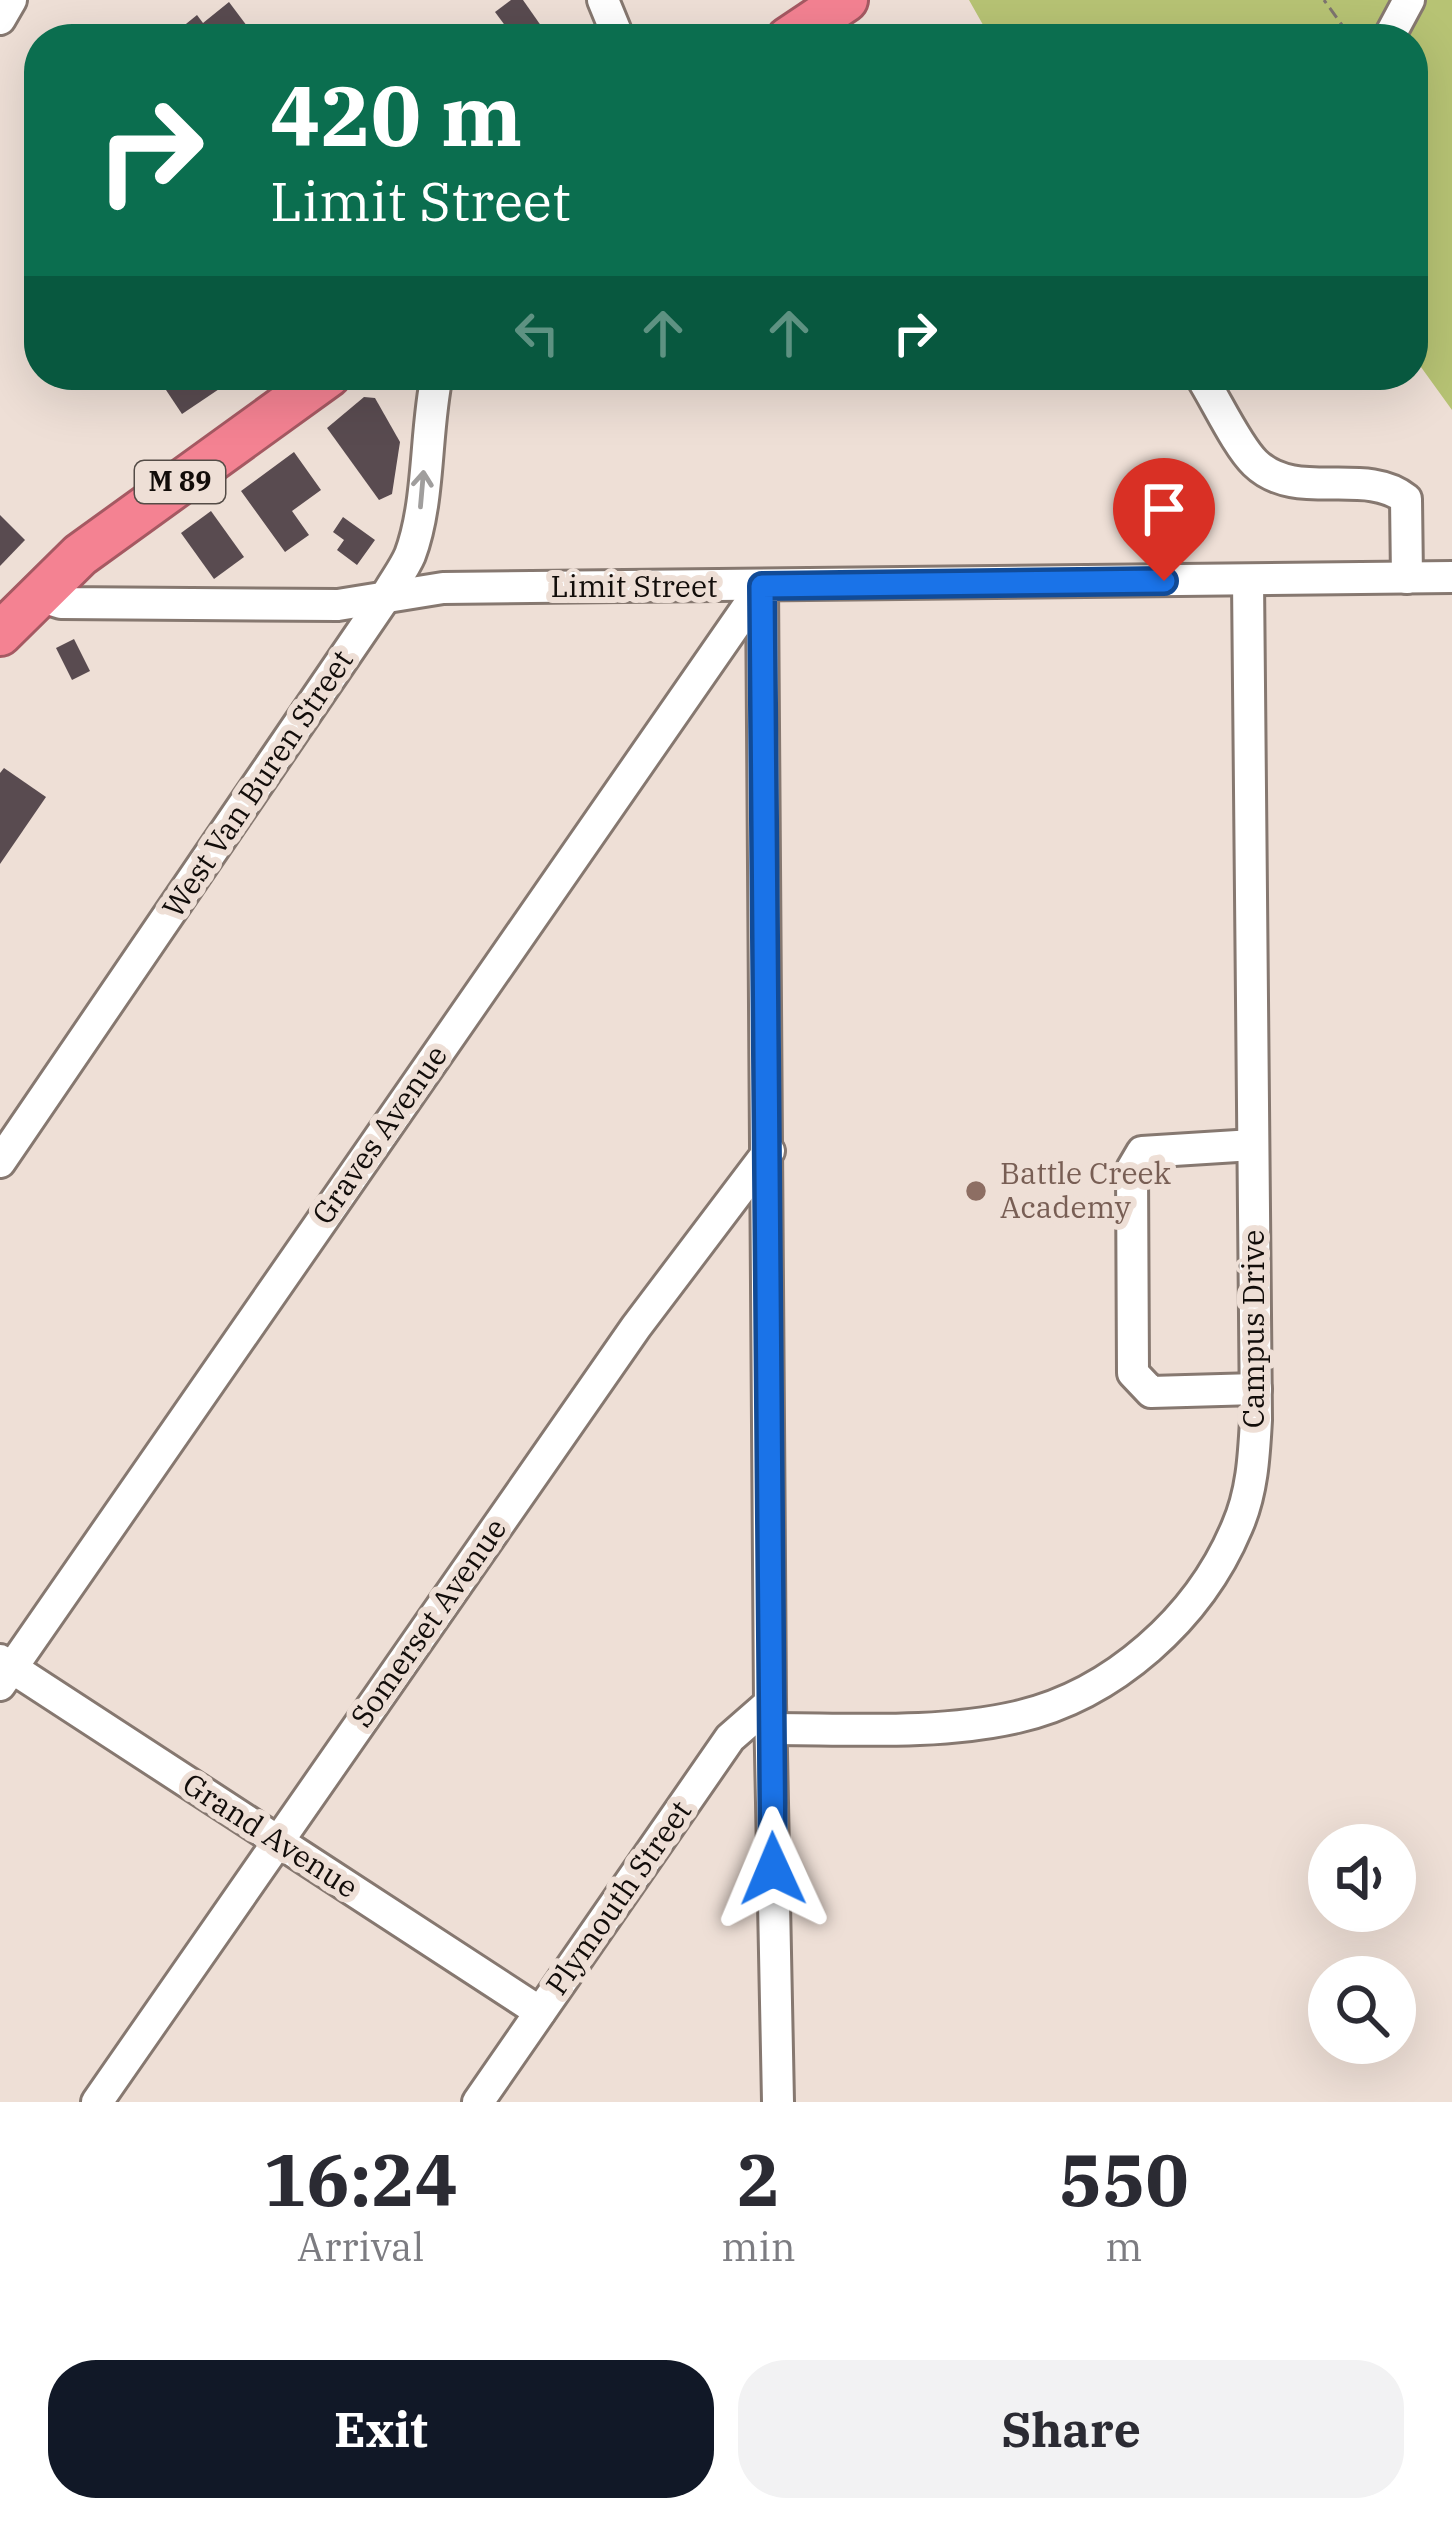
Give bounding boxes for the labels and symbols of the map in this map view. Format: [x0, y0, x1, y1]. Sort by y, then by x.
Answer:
pin [1113, 458, 1215, 581]
road number: M 89 [135, 461, 225, 503]
one-way arrow [411, 470, 434, 509]
street label: Limit Street [550, 566, 718, 605]
street label: West Van Buren Street [153, 642, 361, 924]
street label: Graves Avenue [303, 1037, 455, 1231]
place label: Battle Creek Academy [1000, 1153, 1172, 1226]
marker: Battle Creek Academy [963, 1178, 989, 1204]
street label: Campus Drive [1233, 1230, 1272, 1428]
street label: Somerset Avenue [341, 1510, 514, 1734]
street label: Grand Avenue [176, 1764, 366, 1906]
street label: Plymouth Street [536, 1792, 699, 2002]
position arrow [710, 1806, 836, 1932]

